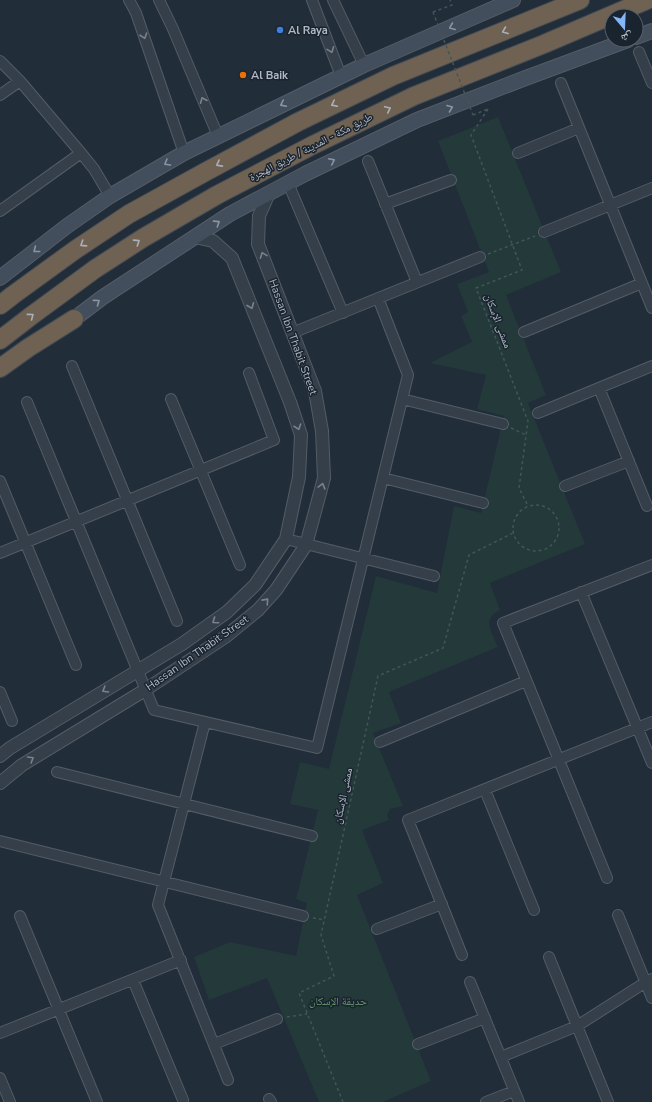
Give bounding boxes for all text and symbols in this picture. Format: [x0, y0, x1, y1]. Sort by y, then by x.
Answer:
north arrow [604, 8, 644, 48]
one-way arrow [449, 22, 456, 30]
place label: Al Raya [288, 23, 328, 38]
marker: Al Raya [275, 25, 285, 35]
one-way arrow [501, 26, 508, 34]
text: ش [619, 28, 635, 46]
one-way arrow [139, 33, 147, 40]
one-way arrow [326, 46, 334, 53]
place label: Al Baik [251, 68, 289, 83]
marker: Al Baik [238, 70, 248, 80]
one-way arrow [200, 96, 208, 104]
one-way arrow [280, 99, 287, 107]
one-way arrow [331, 99, 338, 107]
one-way arrow [446, 104, 453, 112]
one-way arrow [383, 106, 391, 114]
street label: طريق مكة - المدينة / طريق الهجرة [247, 109, 375, 185]
one-way arrow [164, 158, 171, 165]
one-way arrow [327, 159, 335, 166]
one-way arrow [216, 160, 223, 167]
one-way arrow [213, 220, 220, 228]
one-way arrow [133, 239, 140, 247]
one-way arrow [80, 240, 87, 247]
one-way arrow [33, 245, 40, 252]
one-way arrow [259, 252, 267, 259]
street label: Hassan Ibn Thabit Street [265, 277, 321, 397]
street label: ممشى الإسكان [481, 292, 515, 350]
one-way arrow [92, 300, 99, 307]
one-way arrow [247, 302, 255, 309]
one-way arrow [26, 314, 33, 321]
one-way arrow [293, 423, 302, 430]
one-way arrow [317, 483, 326, 490]
one-way arrow [261, 598, 269, 606]
street label: Hassan Ibn Thabit Street [143, 612, 252, 694]
one-way arrow [212, 616, 219, 624]
one-way arrow [102, 686, 109, 693]
one-way arrow [27, 757, 34, 764]
street label: ممشى الإسكان [330, 767, 356, 825]
park label: حديقة الإسكان [309, 994, 367, 1009]

